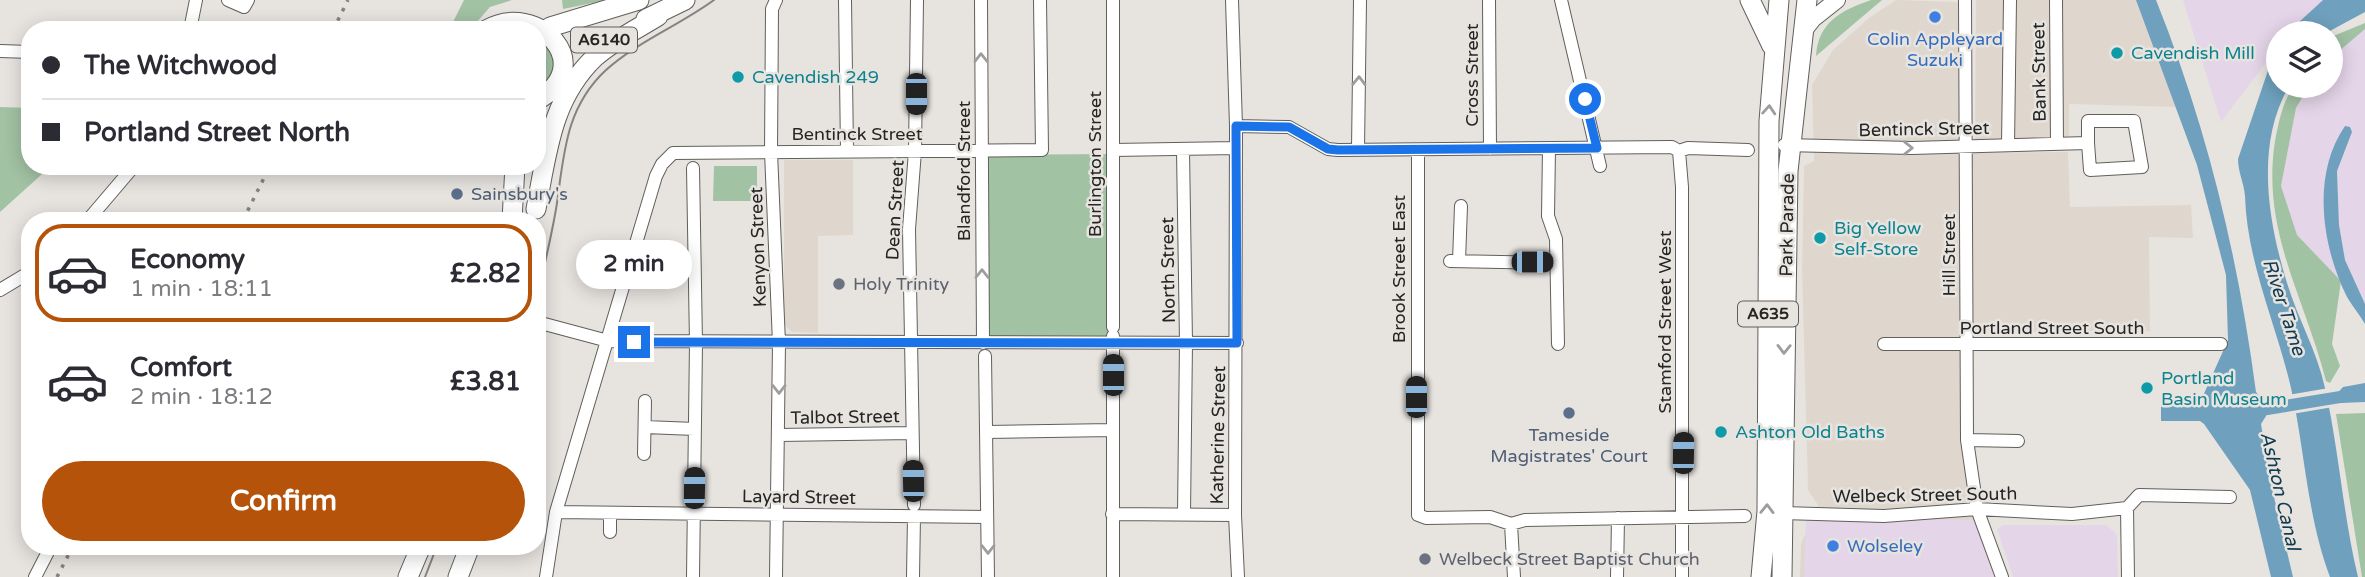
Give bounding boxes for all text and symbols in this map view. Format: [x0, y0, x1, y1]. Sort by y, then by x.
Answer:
marker: Colin Appleyard Suzuki [1927, 9, 1943, 25]
map controls [2266, 21, 2343, 98]
button: layers [2266, 21, 2343, 98]
street label: Bank Street [2027, 22, 2051, 122]
street label: Cross Street [1461, 23, 1483, 127]
road number: A6140 [571, 28, 637, 52]
place label: Colin Appleyard Suzuki [1867, 28, 2003, 71]
place label: Cavendish Mill [2131, 42, 2255, 64]
marker: Cavendish Mill [2109, 45, 2125, 61]
text: The Witchwood [84, 50, 277, 81]
one-way arrow [973, 52, 989, 63]
place label: Cavendish 249 [752, 66, 879, 88]
marker: Cavendish 249 [730, 69, 746, 85]
car [906, 73, 927, 115]
one-way arrow [1351, 75, 1367, 86]
route start [1569, 83, 1601, 115]
street label: Burlington Street [1084, 91, 1106, 237]
street label: Blandford Street [953, 101, 975, 241]
one-way arrow [1762, 104, 1777, 115]
text: Portland Street North [84, 117, 350, 148]
street label: Bentinck Street [1858, 117, 1990, 141]
street label: Bentinck Street [791, 123, 923, 145]
one-way arrow [1903, 140, 1914, 156]
street label: Dean Street [881, 159, 909, 261]
street label: Park Parade [1775, 173, 1799, 277]
place label: Sainsbury's [471, 183, 568, 205]
marker: Sainsbury's [449, 186, 465, 202]
street label: Kenyon Street [745, 186, 771, 308]
street label: Brook Street East [1388, 195, 1410, 343]
street label: Hill Street [1938, 213, 1960, 296]
street label: North Street [1156, 217, 1180, 323]
place label: Big Yellow Self-Store [1834, 217, 1921, 260]
street label: Stamford Street West [1654, 230, 1676, 414]
marker: Big Yellow Self-Store [1812, 230, 1828, 246]
callout: 2 min [576, 240, 692, 290]
icon: car [46, 242, 109, 305]
text: Economy [130, 244, 245, 275]
text: 2 min [603, 250, 665, 278]
car [1512, 252, 1554, 273]
water label: River Tame [2258, 256, 2310, 359]
text: £2.82 [450, 258, 521, 289]
one-way arrow [974, 269, 990, 279]
place label: Holy Trinity [853, 273, 950, 295]
text: 1 min · 18:11 [130, 275, 273, 303]
marker: Holy Trinity [831, 276, 847, 292]
road number: A635 [1738, 302, 1798, 326]
street label: Portland Street South [1959, 317, 2145, 339]
route end [618, 326, 650, 358]
one-way arrow [1777, 344, 1792, 355]
icon: car [46, 350, 109, 413]
text: Comfort [130, 352, 232, 383]
car [1103, 354, 1124, 396]
street label: Katherine Street [1206, 365, 1230, 505]
text: £3.81 [450, 366, 521, 397]
place label: Portland Basin Museum [2161, 367, 2287, 410]
car [1406, 376, 1427, 418]
marker: Portland Basin Museum [2139, 380, 2155, 396]
text: 2 min · 18:12 [130, 383, 273, 411]
one-way arrow [771, 384, 787, 395]
street label: Talbot Street [790, 405, 900, 429]
marker: Tameside Magistrates' Court [1561, 405, 1577, 421]
place label: Ashton Old Baths [1735, 421, 1885, 443]
place label: Tameside Magistrates' Court [1490, 424, 1648, 467]
marker: Ashton Old Baths [1713, 424, 1729, 440]
water label: Ashton Canal [2256, 430, 2305, 554]
car [1673, 432, 1694, 474]
car [903, 460, 924, 502]
button: Confirm [42, 461, 525, 541]
car [684, 467, 705, 509]
street label: Welbeck Street South [1832, 482, 2018, 508]
street label: Layard Street [742, 485, 856, 509]
one-way arrow [1759, 503, 1774, 514]
place label: Wolseley [1847, 535, 1923, 557]
marker: Wolseley [1825, 538, 1841, 554]
one-way arrow [980, 544, 996, 555]
place label: Welbeck Street Baptist Church [1439, 548, 1700, 570]
marker: Welbeck Street Baptist Church [1417, 551, 1433, 567]

